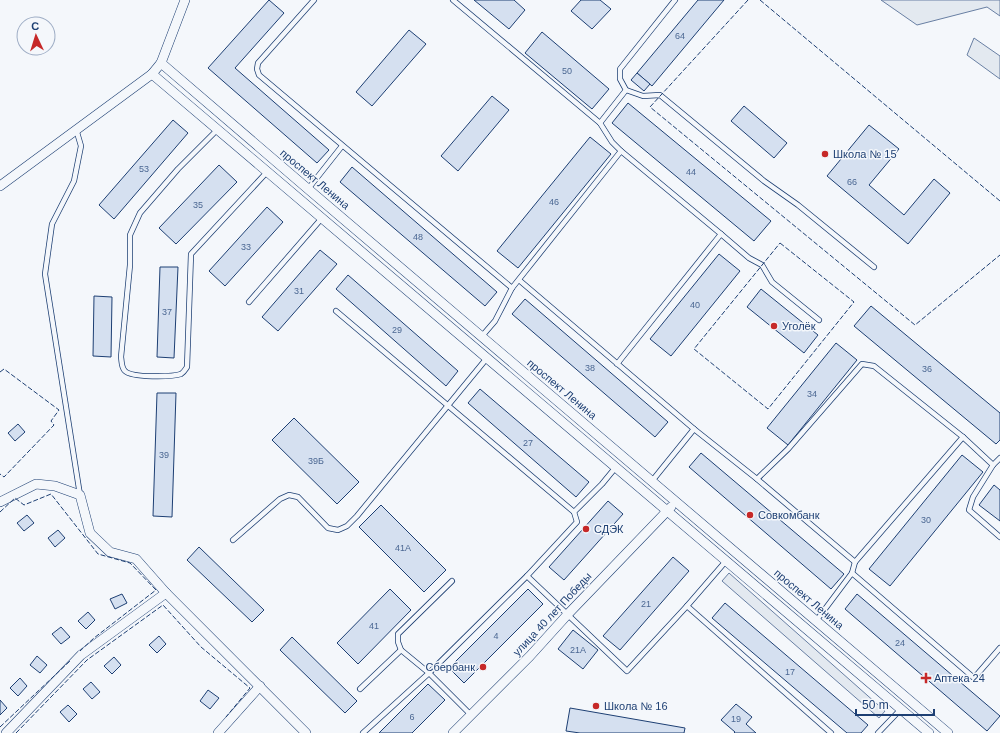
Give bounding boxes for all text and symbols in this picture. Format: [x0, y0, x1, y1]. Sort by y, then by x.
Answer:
north arrow [16, 16, 56, 56]
text: С [31, 20, 40, 32]
house number: 64 [675, 31, 685, 41]
house number: 50 [562, 66, 572, 76]
street label: проспект Ленина [278, 147, 353, 212]
place label: Школа № 15 [833, 148, 897, 160]
marker: Школа № 15 [820, 149, 830, 159]
house number: 53 [139, 164, 149, 174]
house number: 44 [686, 167, 696, 177]
house number: 66 [847, 177, 857, 187]
house number: 46 [549, 197, 559, 207]
house number: 35 [193, 200, 203, 210]
house number: 48 [413, 232, 423, 242]
house number: 33 [241, 242, 251, 252]
house number: 31 [294, 286, 304, 296]
house number: 40 [690, 300, 700, 310]
house number: 37 [162, 307, 172, 317]
place label: Уголёк [782, 320, 816, 332]
marker: Уголёк [769, 321, 779, 331]
house number: 29 [392, 325, 402, 335]
street label: проспект Ленина [525, 357, 600, 422]
house number: 38 [585, 363, 595, 373]
house number: 36 [922, 364, 932, 374]
house number: 34 [807, 389, 817, 399]
house number: 27 [523, 438, 533, 448]
house number: 39 [159, 450, 169, 460]
house number: 39Б [308, 456, 324, 466]
place label: Совкомбанк [758, 509, 820, 521]
marker: Совкомбанк [745, 510, 755, 520]
house number: 30 [921, 515, 931, 525]
place label: СДЭК [594, 523, 624, 535]
marker: СДЭК [581, 524, 591, 534]
house number: 41А [395, 543, 411, 553]
street label: проспект Ленина [772, 567, 847, 632]
street label: улица 40 лет Победы [510, 570, 594, 658]
house number: 21 [641, 599, 651, 609]
house number: 41 [369, 621, 379, 631]
house number: 4 [493, 631, 499, 641]
house number: 24 [895, 638, 905, 648]
house number: 21А [570, 645, 586, 655]
place label: Сбербанк [426, 661, 475, 673]
marker: Сбербанк [478, 662, 488, 672]
house number: 17 [785, 667, 795, 677]
place label: Аптека 24 [934, 672, 985, 684]
marker: Аптека 24 [921, 673, 931, 683]
scale bar [856, 691, 934, 717]
text: 50 m [862, 698, 889, 712]
place label: Школа № 16 [604, 700, 668, 712]
marker: Школа № 16 [591, 701, 601, 711]
house number: 6 [409, 712, 415, 722]
house number: 19 [731, 714, 741, 724]

